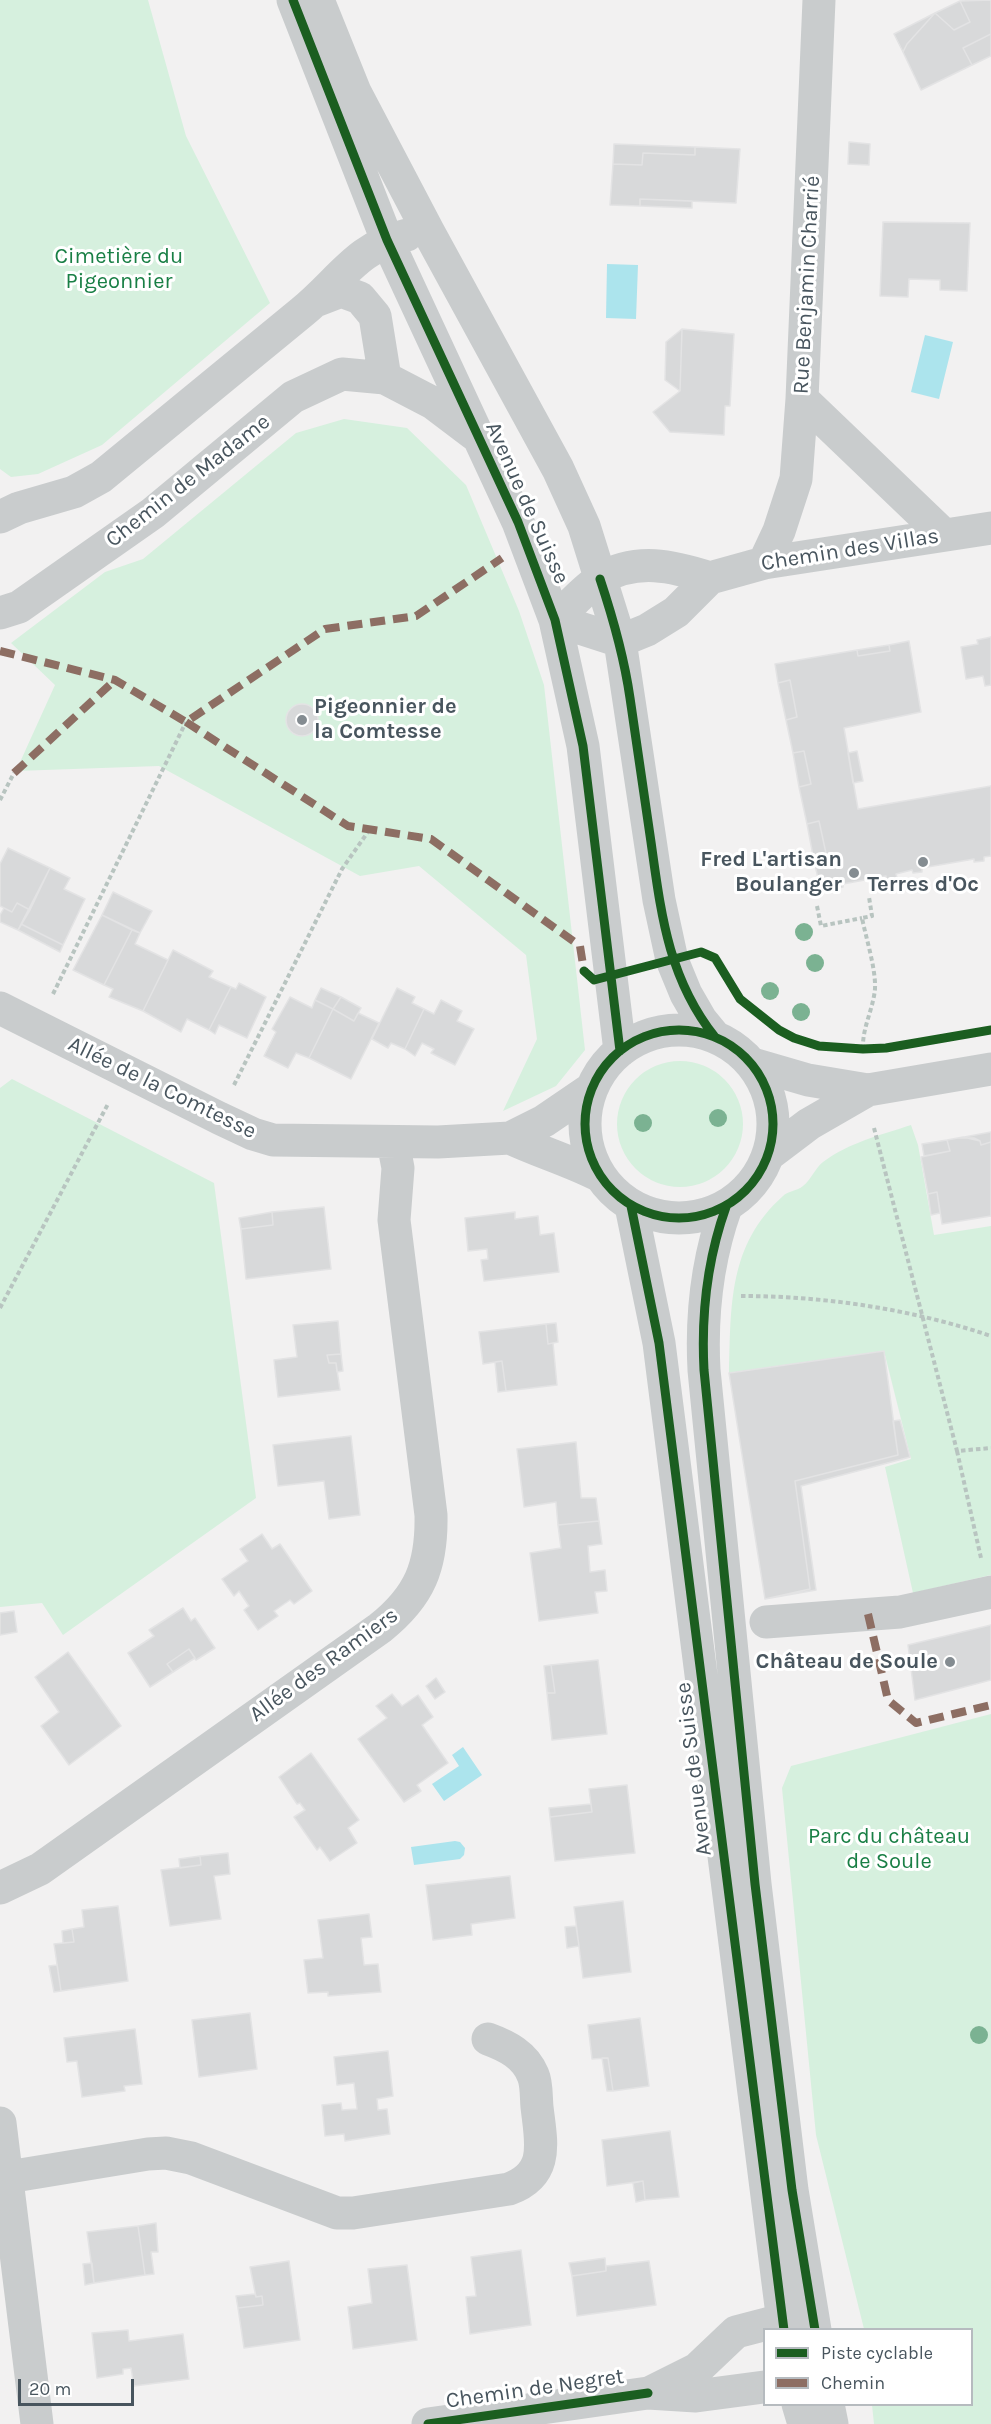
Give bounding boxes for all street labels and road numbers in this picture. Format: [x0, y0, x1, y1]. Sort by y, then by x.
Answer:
street label: Rue Benjamin Charrié [788, 175, 826, 395]
street label: Chemin de Madame [101, 409, 275, 553]
street label: Avenue de Suisse [479, 418, 575, 588]
street label: Chemin des Villas [759, 523, 941, 577]
street label: Allée de la Comtesse [64, 1031, 260, 1145]
street label: Allée des Ramiers [244, 1602, 404, 1728]
street label: Avenue de Suisse [670, 1681, 718, 1857]
street label: Chemin de Negret [444, 2363, 626, 2415]

